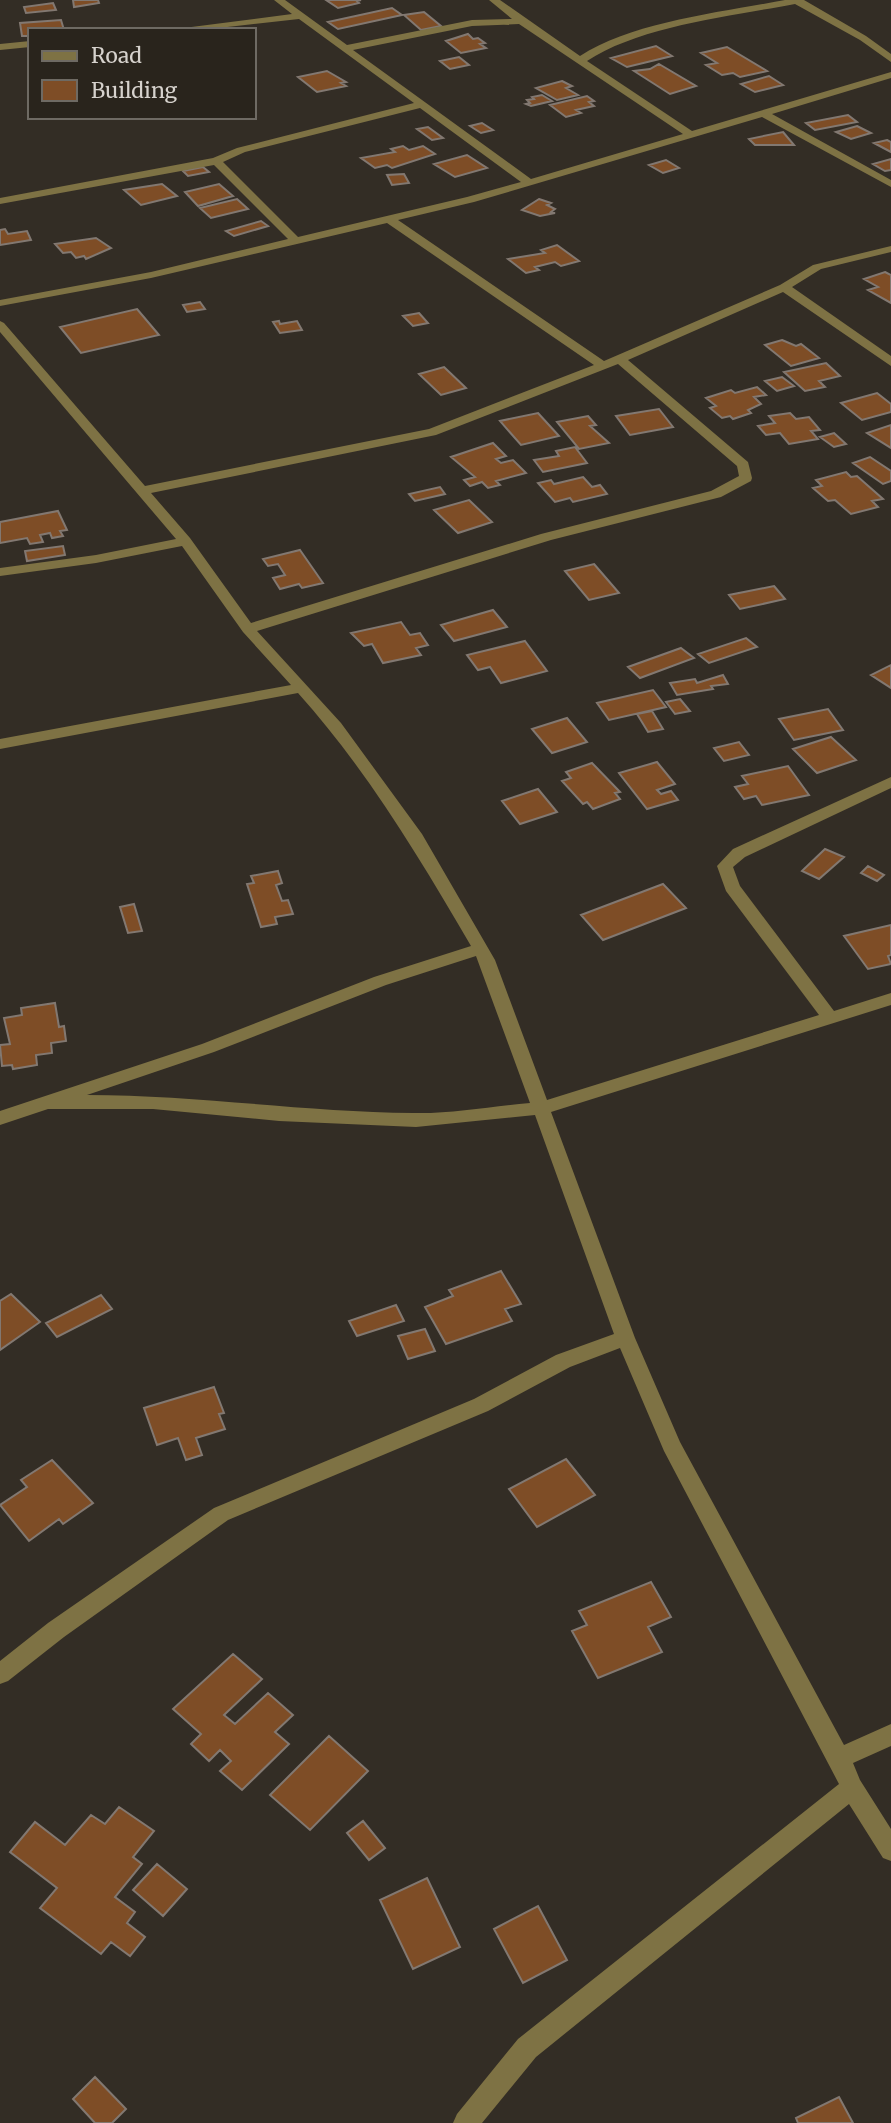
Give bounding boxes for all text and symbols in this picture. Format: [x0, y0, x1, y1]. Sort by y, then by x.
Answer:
legend [28, 28, 256, 119]
text: Road [91, 42, 142, 69]
text: Building [91, 77, 178, 104]

